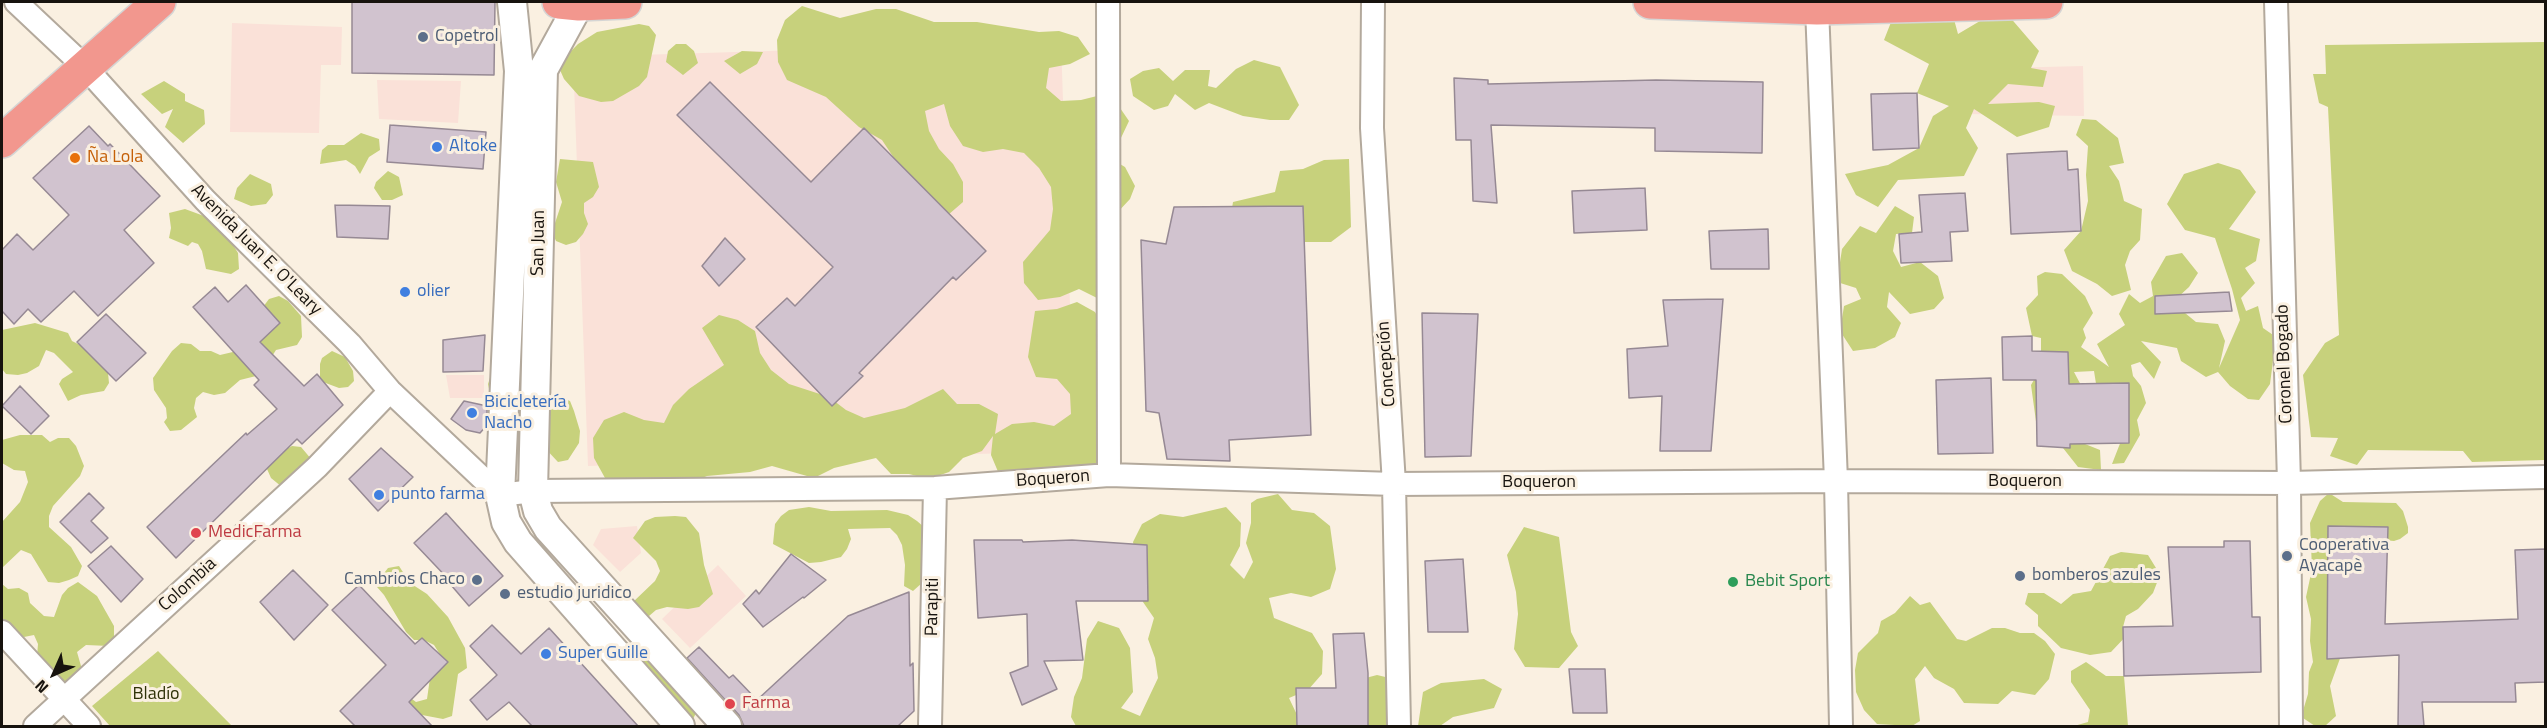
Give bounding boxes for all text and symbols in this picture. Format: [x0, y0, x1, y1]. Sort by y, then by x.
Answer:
place label: Copetrol [435, 26, 499, 48]
marker: Copetrol [416, 30, 430, 44]
place label: Altoke [449, 136, 497, 158]
marker: Altoke [430, 140, 444, 154]
place label: Ña Lola [87, 147, 143, 169]
marker: Ña Lola [68, 151, 82, 165]
street label: Avenida Juan E. O'Leary [186, 180, 326, 320]
street label: San Juan [528, 210, 550, 276]
place label: olier [417, 281, 450, 303]
marker: olier [398, 285, 412, 299]
street label: Coronel Bogado [2272, 304, 2298, 424]
street label: Concepción [1373, 320, 1401, 408]
place label: Bicicletería Nacho [484, 392, 566, 434]
marker: Bicicletería Nacho [465, 406, 479, 420]
street label: Boqueron [1015, 466, 1091, 492]
street label: Boqueron [1988, 471, 2062, 493]
street label: Boqueron [1502, 472, 1576, 494]
place label: punto farma [391, 484, 485, 506]
marker: punto farma [372, 488, 386, 502]
place label: MedicFarma [208, 522, 302, 544]
marker: MedicFarma [189, 526, 203, 540]
place label: Cooperativa Ayacapè [2299, 535, 2389, 578]
marker: Cooperativa Ayacapè [2280, 549, 2294, 563]
street label: Colombia [155, 553, 221, 617]
place label: bomberos azules [2032, 565, 2161, 587]
place label: Cambrios Chaco [344, 569, 465, 591]
marker: bomberos azules [2013, 569, 2027, 583]
place label: Bebit Sport [1745, 571, 1830, 593]
marker: Cambrios Chaco [470, 573, 484, 587]
marker: Bebit Sport [1726, 575, 1740, 589]
street label: Parapiti [922, 578, 944, 636]
place label: estudio juridico [517, 583, 632, 605]
marker: estudio juridico [498, 587, 512, 601]
place label: Super Guille [558, 643, 648, 665]
north arrow [24, 644, 84, 704]
marker: Super Guille [539, 647, 553, 661]
text: N [29, 674, 54, 699]
park label: Bladío [132, 684, 180, 706]
place label: Farma [742, 693, 790, 715]
marker: Farma [723, 697, 737, 711]

